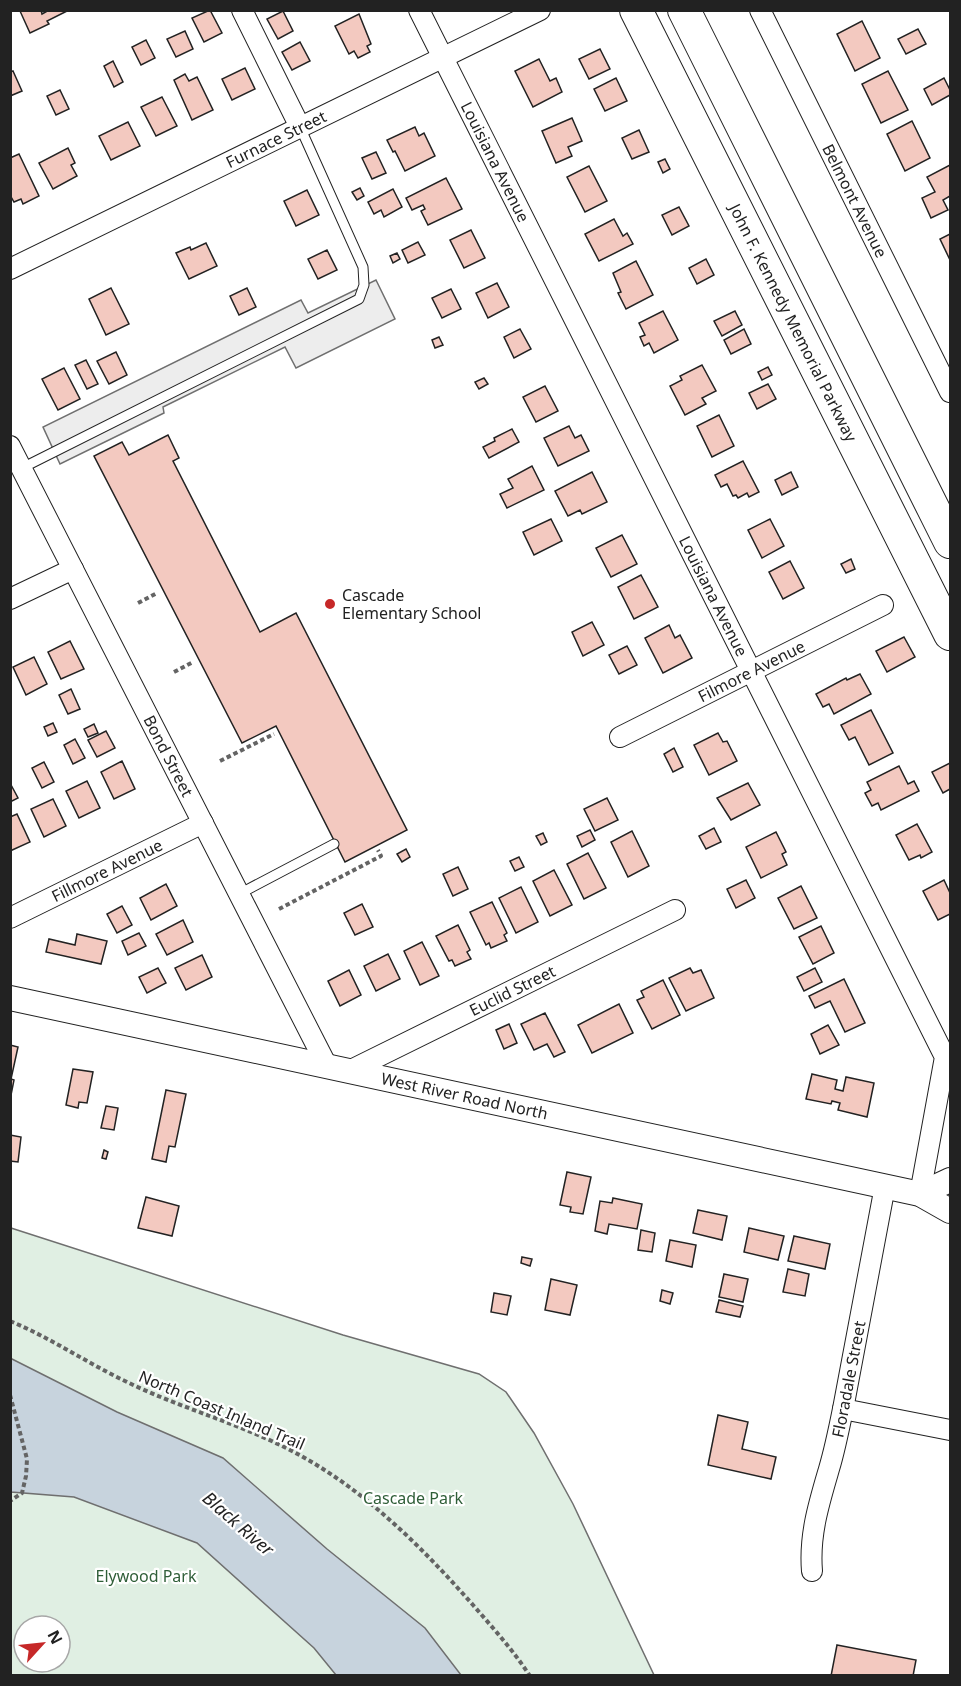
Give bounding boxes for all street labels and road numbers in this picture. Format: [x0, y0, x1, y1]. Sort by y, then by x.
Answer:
street label: Louisiana Avenue [456, 98, 535, 226]
street label: Furnace Street [222, 105, 330, 173]
street label: Belmont Avenue [817, 140, 892, 261]
street label: John F. Kennedy Memorial Parkway [723, 198, 863, 446]
street label: Louisiana Avenue [674, 532, 753, 660]
street label: Filmore Avenue [694, 635, 809, 707]
street label: Bond Street [138, 711, 199, 801]
street label: Fillmore Avenue [48, 834, 166, 907]
street label: Euclid Street [465, 960, 559, 1021]
street label: West River Road North [379, 1067, 550, 1125]
street label: Floradale Street [826, 1319, 870, 1440]
street label: North Coast Inland Trail [136, 1365, 308, 1455]

